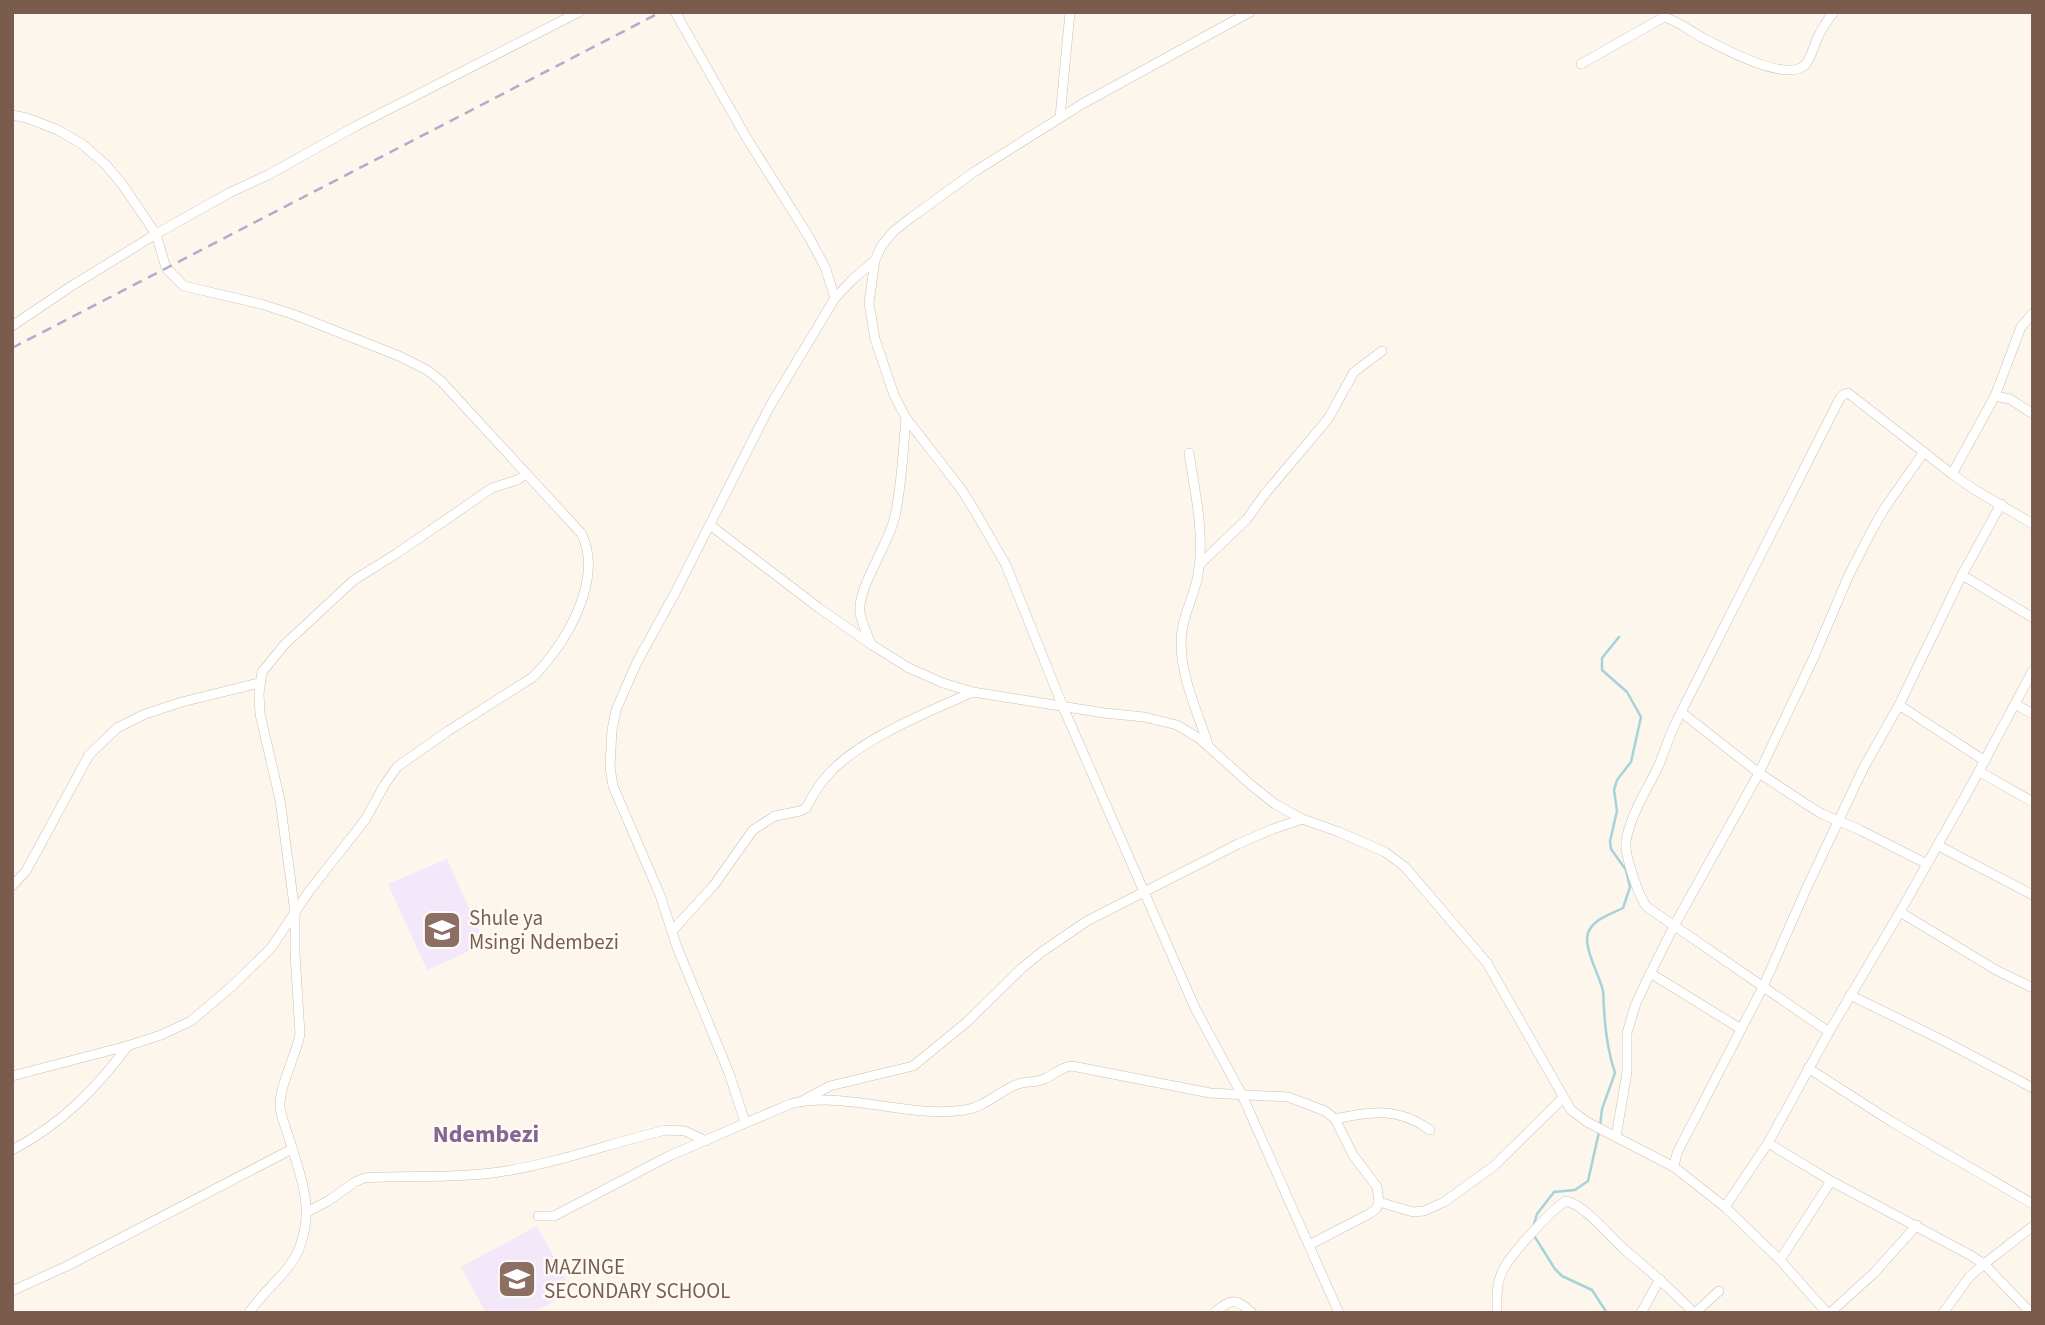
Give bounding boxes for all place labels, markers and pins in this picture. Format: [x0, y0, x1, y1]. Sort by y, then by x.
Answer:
place label: Shule ya Msingi Ndembezi [469, 903, 619, 957]
school or university icon: Shule ya Msingi Ndembezi [421, 909, 463, 951]
place label: MAZINGE SECONDARY SCHOOL [544, 1252, 730, 1306]
school or university icon: MAZINGE SECONDARY SCHOOL [496, 1258, 538, 1300]

